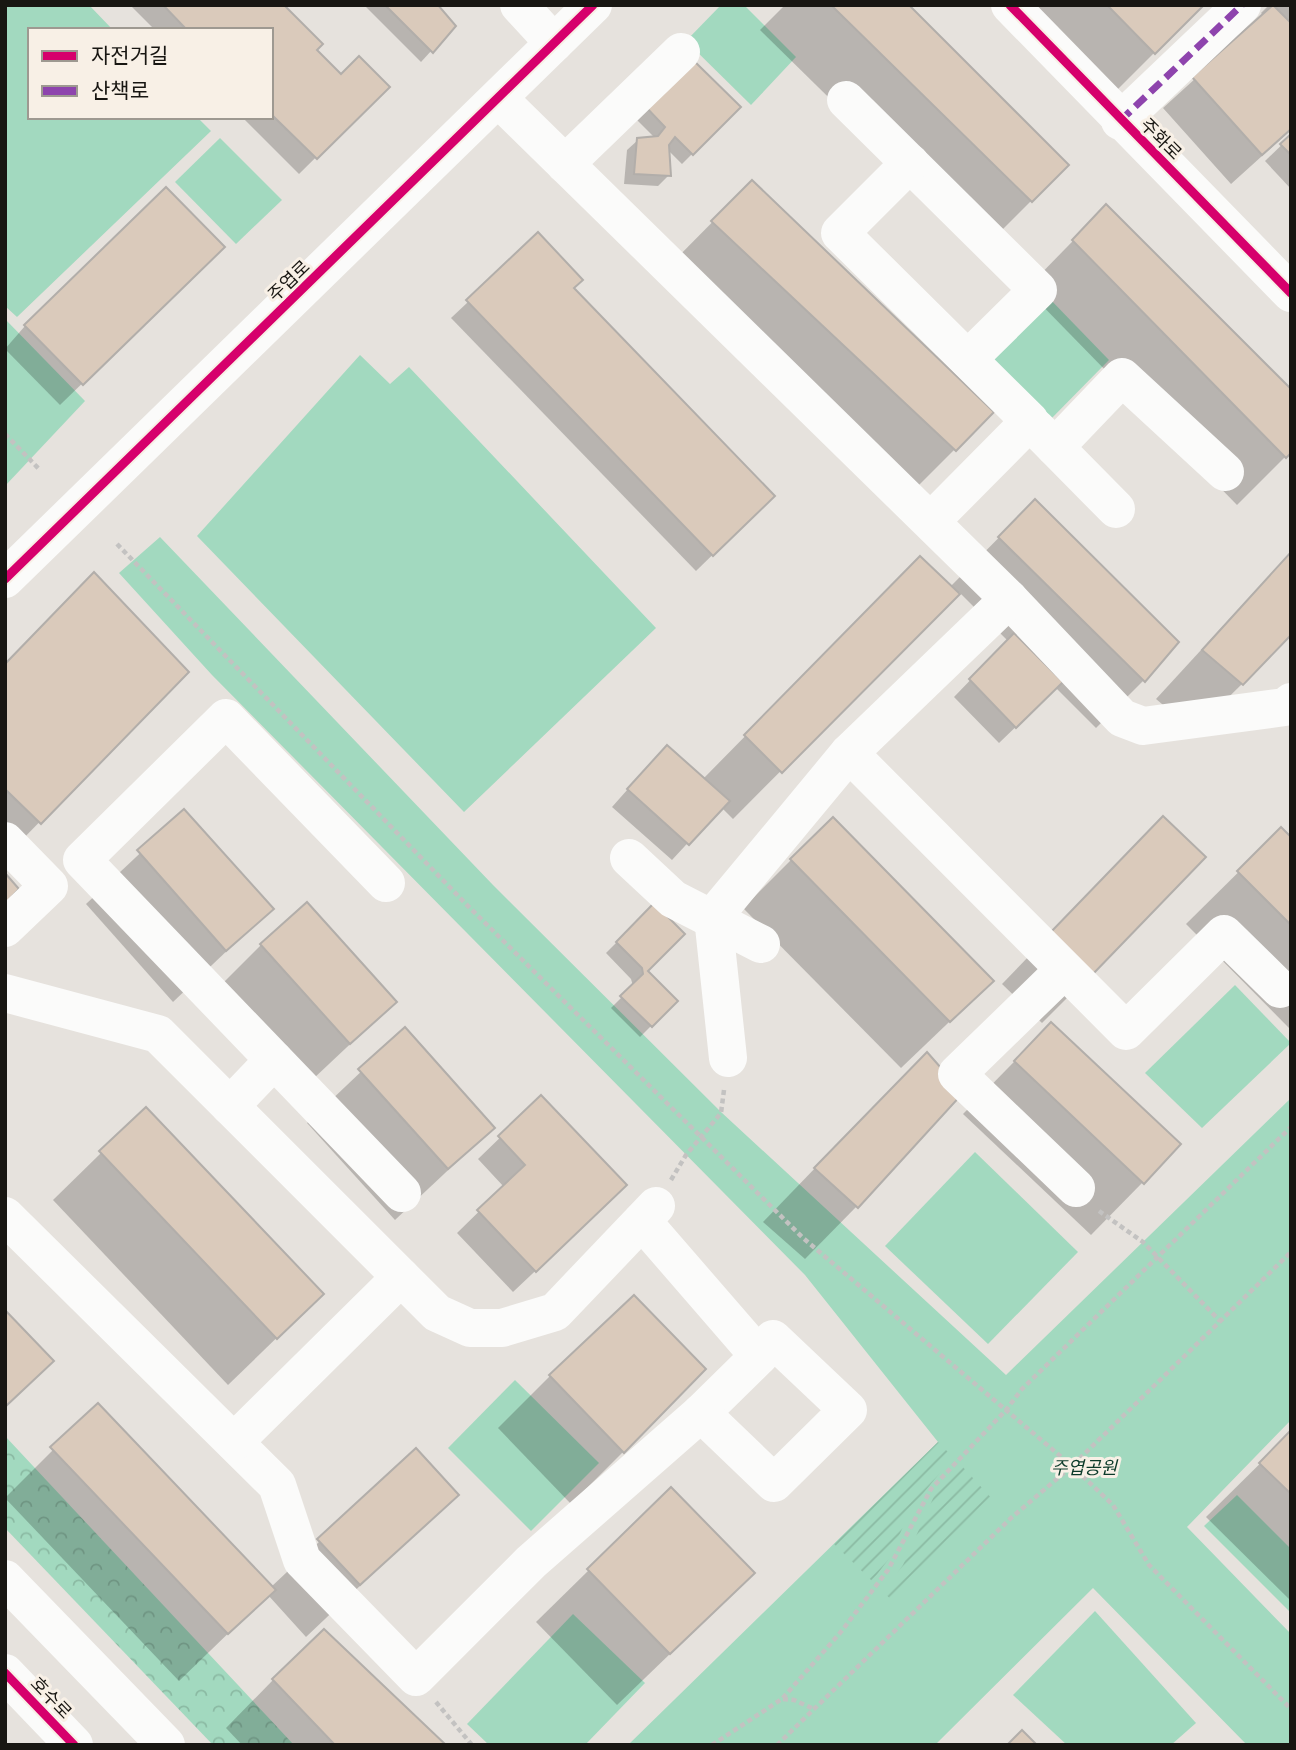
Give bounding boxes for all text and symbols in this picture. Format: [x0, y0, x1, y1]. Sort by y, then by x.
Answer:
legend [28, 28, 273, 119]
text: 자전거길 [91, 41, 168, 69]
text: 산책로 [91, 76, 149, 104]
street label: 주화로 [1136, 113, 1187, 164]
street label: 주엽로 [263, 255, 315, 306]
park label: 주엽공원 [1051, 1456, 1119, 1479]
street label: 호수로 [26, 1672, 77, 1724]

